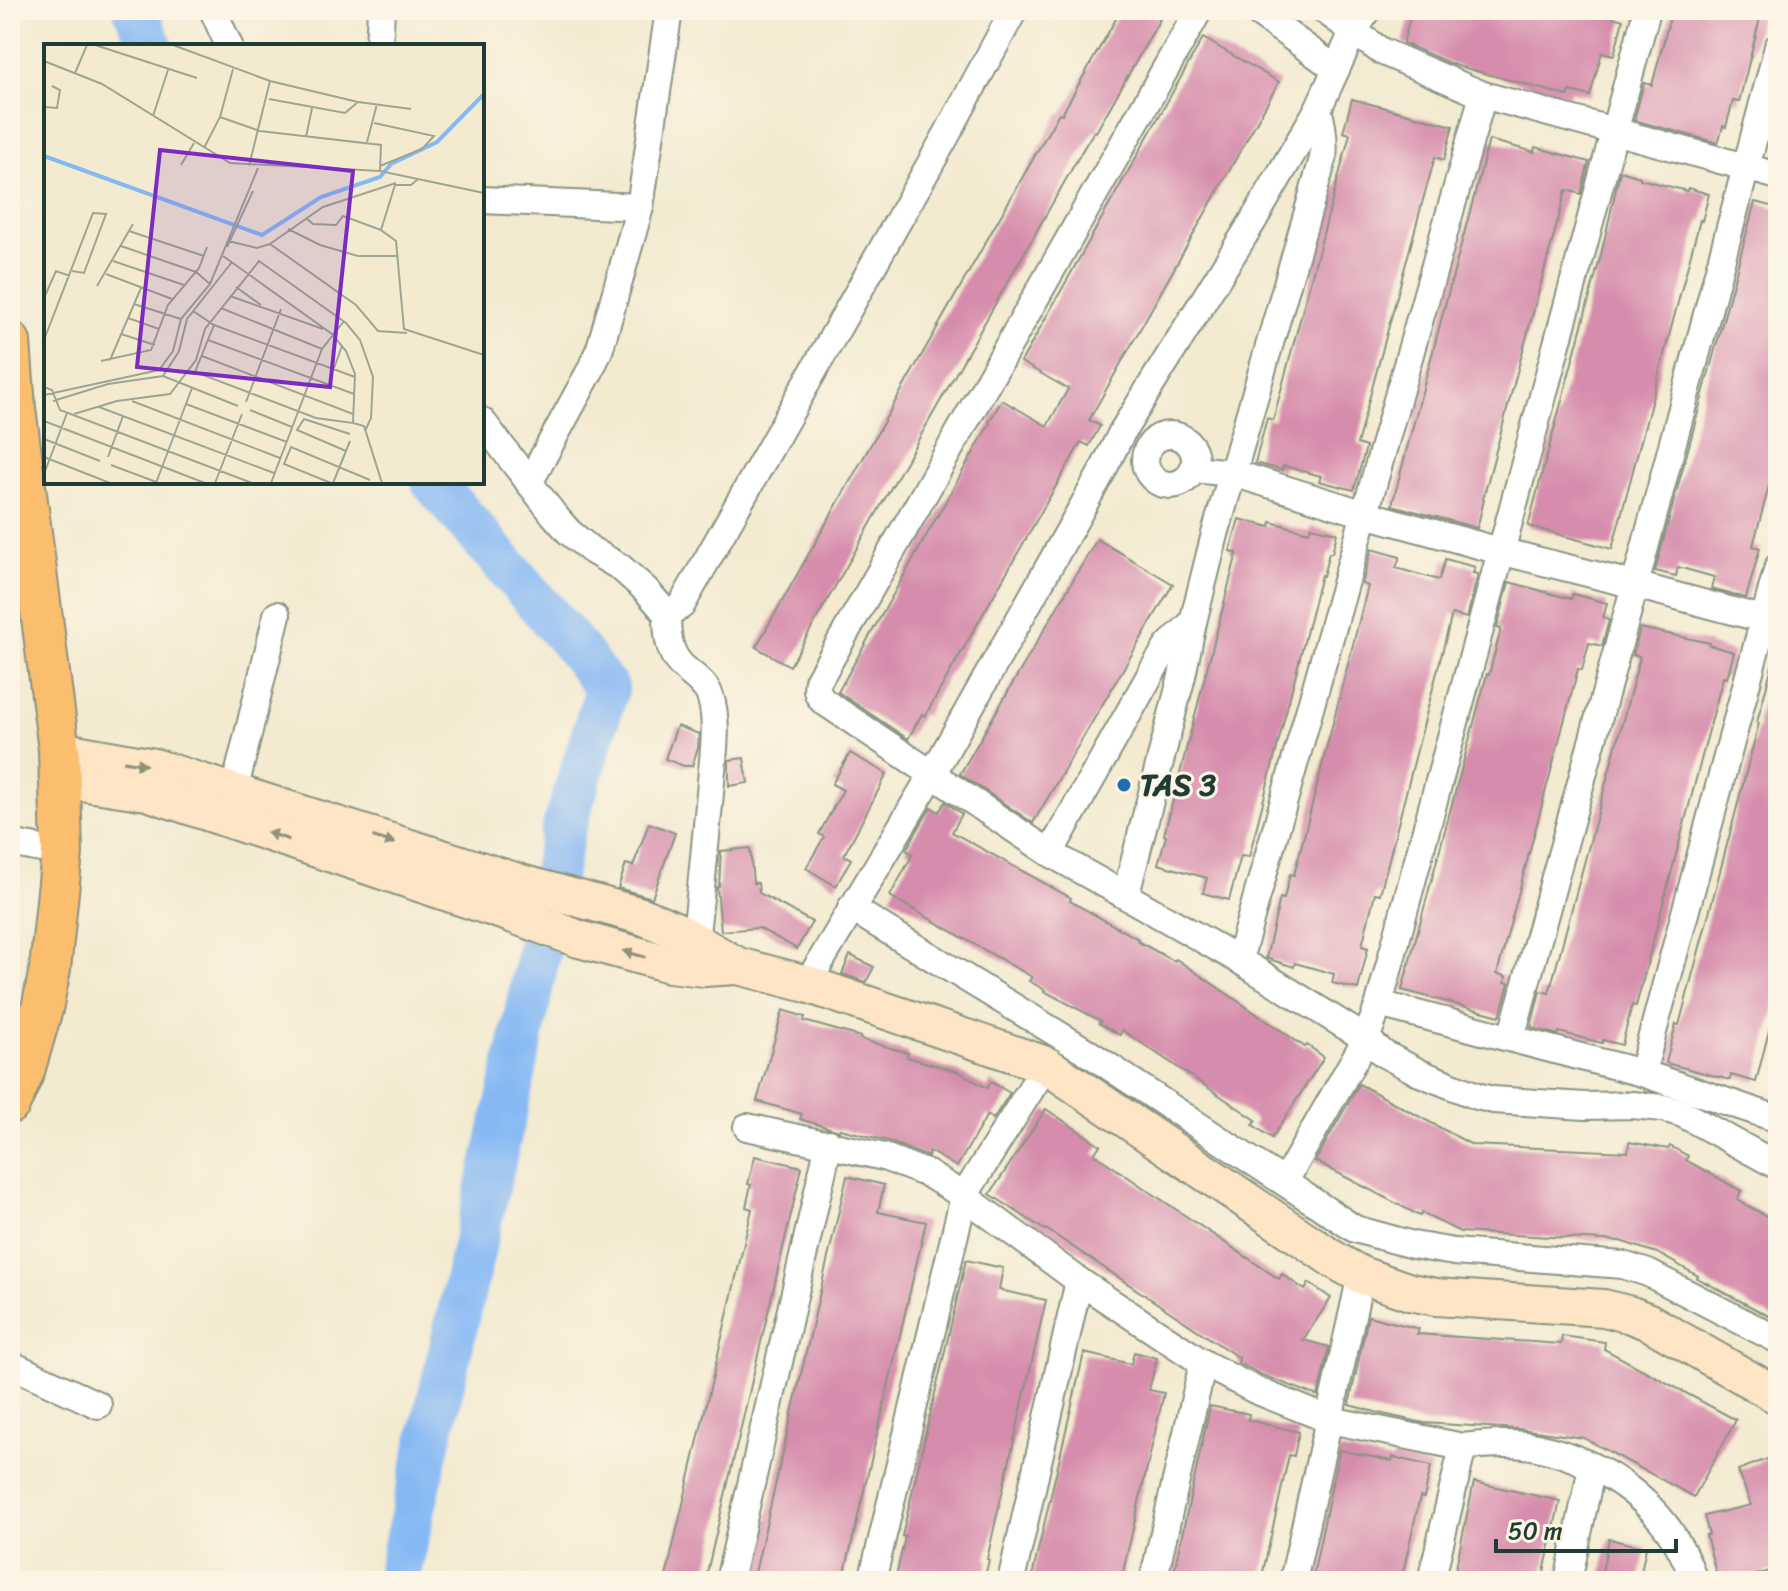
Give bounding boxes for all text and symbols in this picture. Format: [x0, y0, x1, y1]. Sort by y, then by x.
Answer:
inset map [44, 44, 484, 484]
one-way arrow [123, 758, 148, 770]
place label: TAS 3 [1140, 758, 1216, 812]
marker: TAS 3 [1115, 776, 1133, 794]
one-way arrow [266, 829, 290, 841]
one-way arrow [372, 834, 396, 846]
one-way arrow [621, 948, 646, 960]
scale bar [1496, 1503, 1676, 1553]
text: 50 m [1508, 1510, 1563, 1552]

